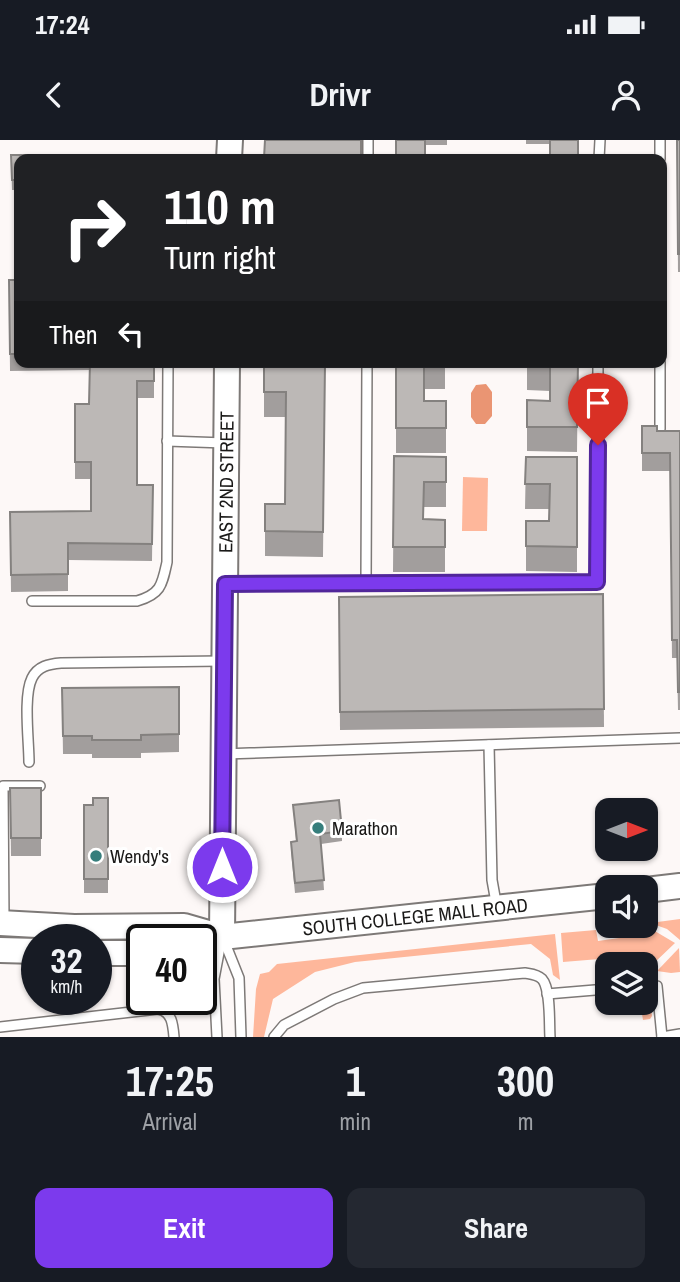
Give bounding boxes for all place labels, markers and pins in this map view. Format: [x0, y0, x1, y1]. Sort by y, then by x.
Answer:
pin [568, 373, 628, 445]
place label: Marathon [332, 815, 398, 841]
marker: Marathon [310, 820, 326, 836]
place label: Wendy's [110, 843, 169, 869]
marker: Wendy's [88, 848, 104, 864]

